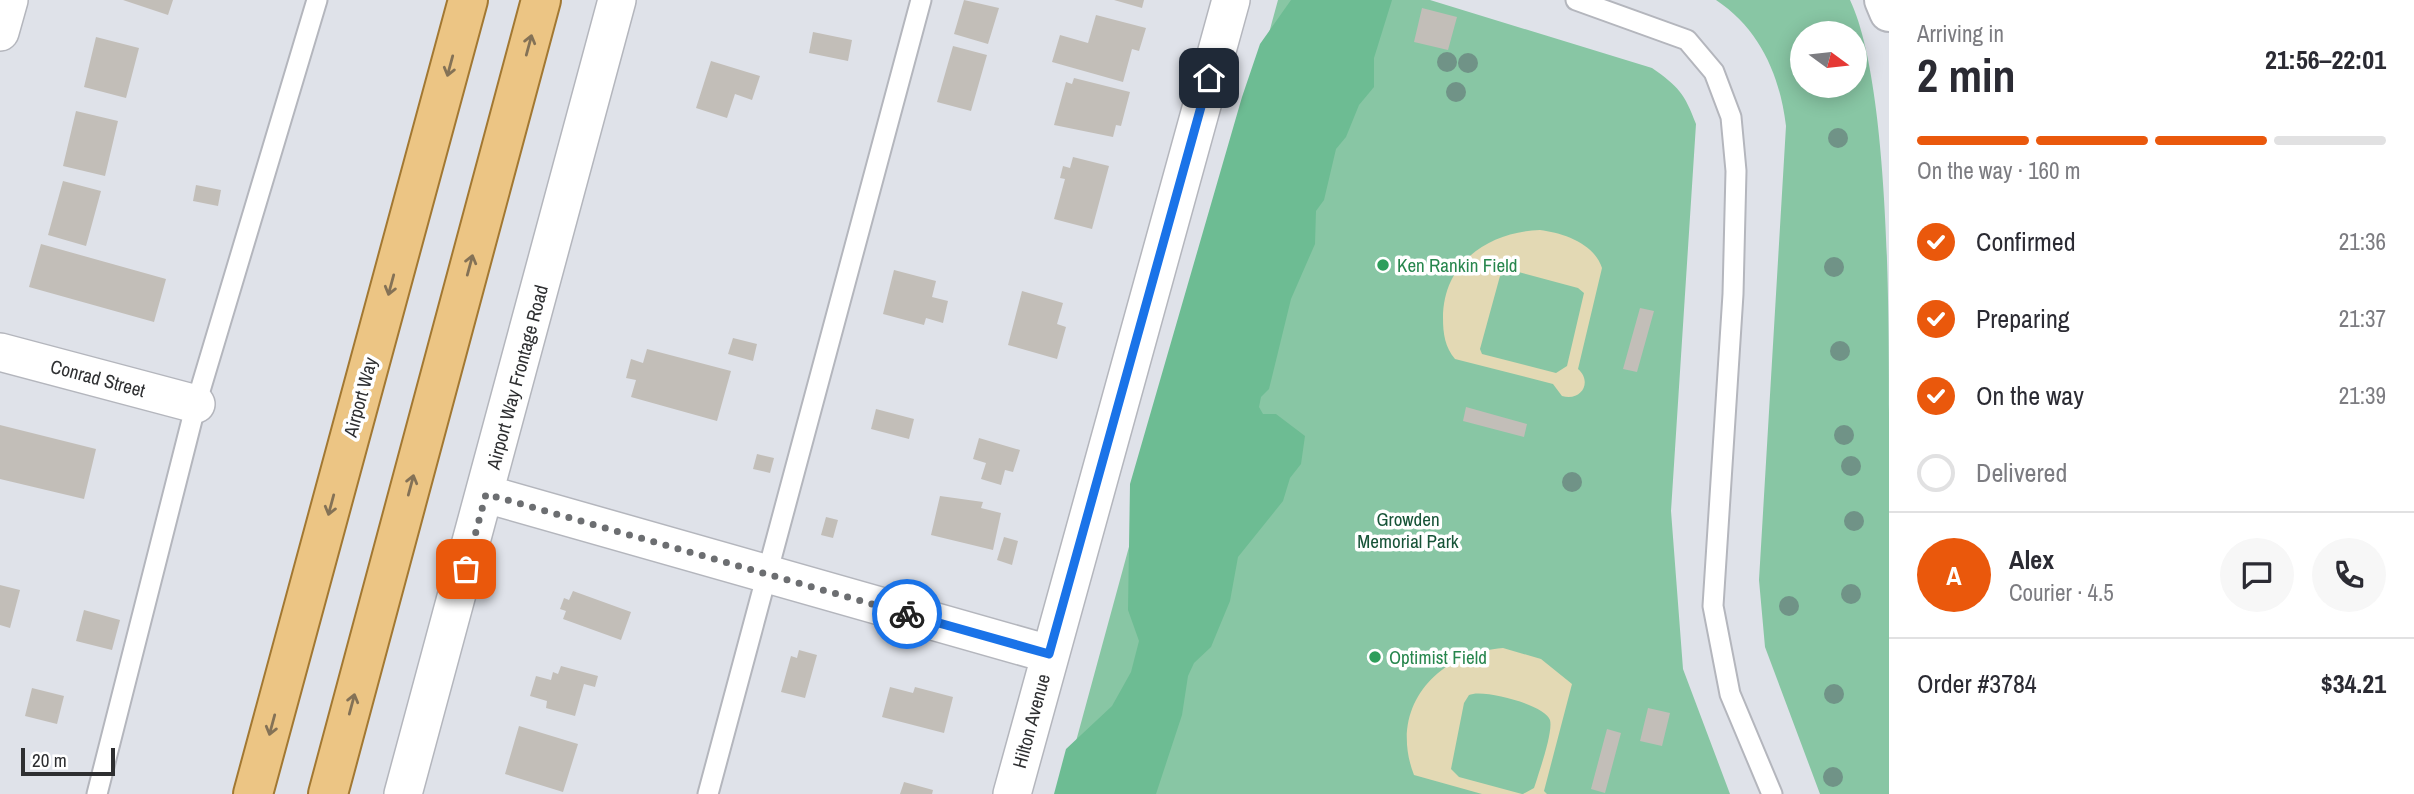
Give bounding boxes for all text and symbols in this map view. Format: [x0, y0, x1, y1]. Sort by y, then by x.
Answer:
text: Arriving in [1917, 18, 2004, 49]
north arrow [1790, 21, 1867, 98]
map controls [1790, 21, 1867, 98]
one-way arrow [523, 34, 536, 57]
text: 21:56–22:01 [2265, 42, 2386, 77]
text: 2 min [1917, 44, 2016, 106]
pin [1179, 48, 1239, 108]
one-way arrow [443, 54, 456, 77]
icon: home [1190, 59, 1228, 97]
text: On the way · 160 m [1917, 155, 2081, 186]
icon: check [1917, 223, 1955, 261]
text: Confirmed [1976, 224, 2076, 259]
text: 21:36 [2339, 226, 2386, 257]
place label: Ken Rankin Field [1397, 252, 1517, 278]
one-way arrow [464, 254, 477, 277]
marker: Ken Rankin Field [1375, 257, 1391, 273]
one-way arrow [383, 274, 396, 296]
street label: Airport Way Frontage Road [480, 282, 554, 473]
icon: check [1917, 300, 1955, 338]
text: Preparing [1976, 301, 2070, 336]
text: 21:37 [2339, 303, 2386, 334]
street label: Conrad Street [48, 353, 149, 403]
street label: Airport Way [337, 354, 383, 441]
icon: check [1917, 377, 1955, 415]
text: On the way [1976, 378, 2084, 413]
text: 21:39 [2339, 380, 2386, 411]
text: Delivered [1976, 455, 2067, 490]
one-way arrow [405, 474, 418, 497]
one-way arrow [324, 493, 337, 516]
park label: Growden Memorial Park [1357, 506, 1459, 554]
button: chat [2220, 538, 2294, 612]
button: phone [2312, 538, 2386, 612]
pin [436, 539, 496, 599]
text: Alex [2009, 542, 2054, 577]
icon: bag [447, 550, 485, 588]
text: A [1946, 558, 1962, 593]
text: Courier · 4.5 [2009, 577, 2114, 608]
courier [872, 579, 942, 649]
icon: bike [888, 595, 926, 633]
place label: Optimist Field [1389, 644, 1487, 670]
marker: Optimist Field [1367, 649, 1383, 665]
text: Order #3784 [1917, 666, 2037, 701]
text: $34.21 [2321, 666, 2386, 701]
street label: Hilton Avenue [1006, 671, 1056, 771]
one-way arrow [346, 694, 359, 716]
one-way arrow [264, 713, 277, 735]
scale bar [21, 745, 116, 777]
text: 20 m [32, 747, 67, 773]

